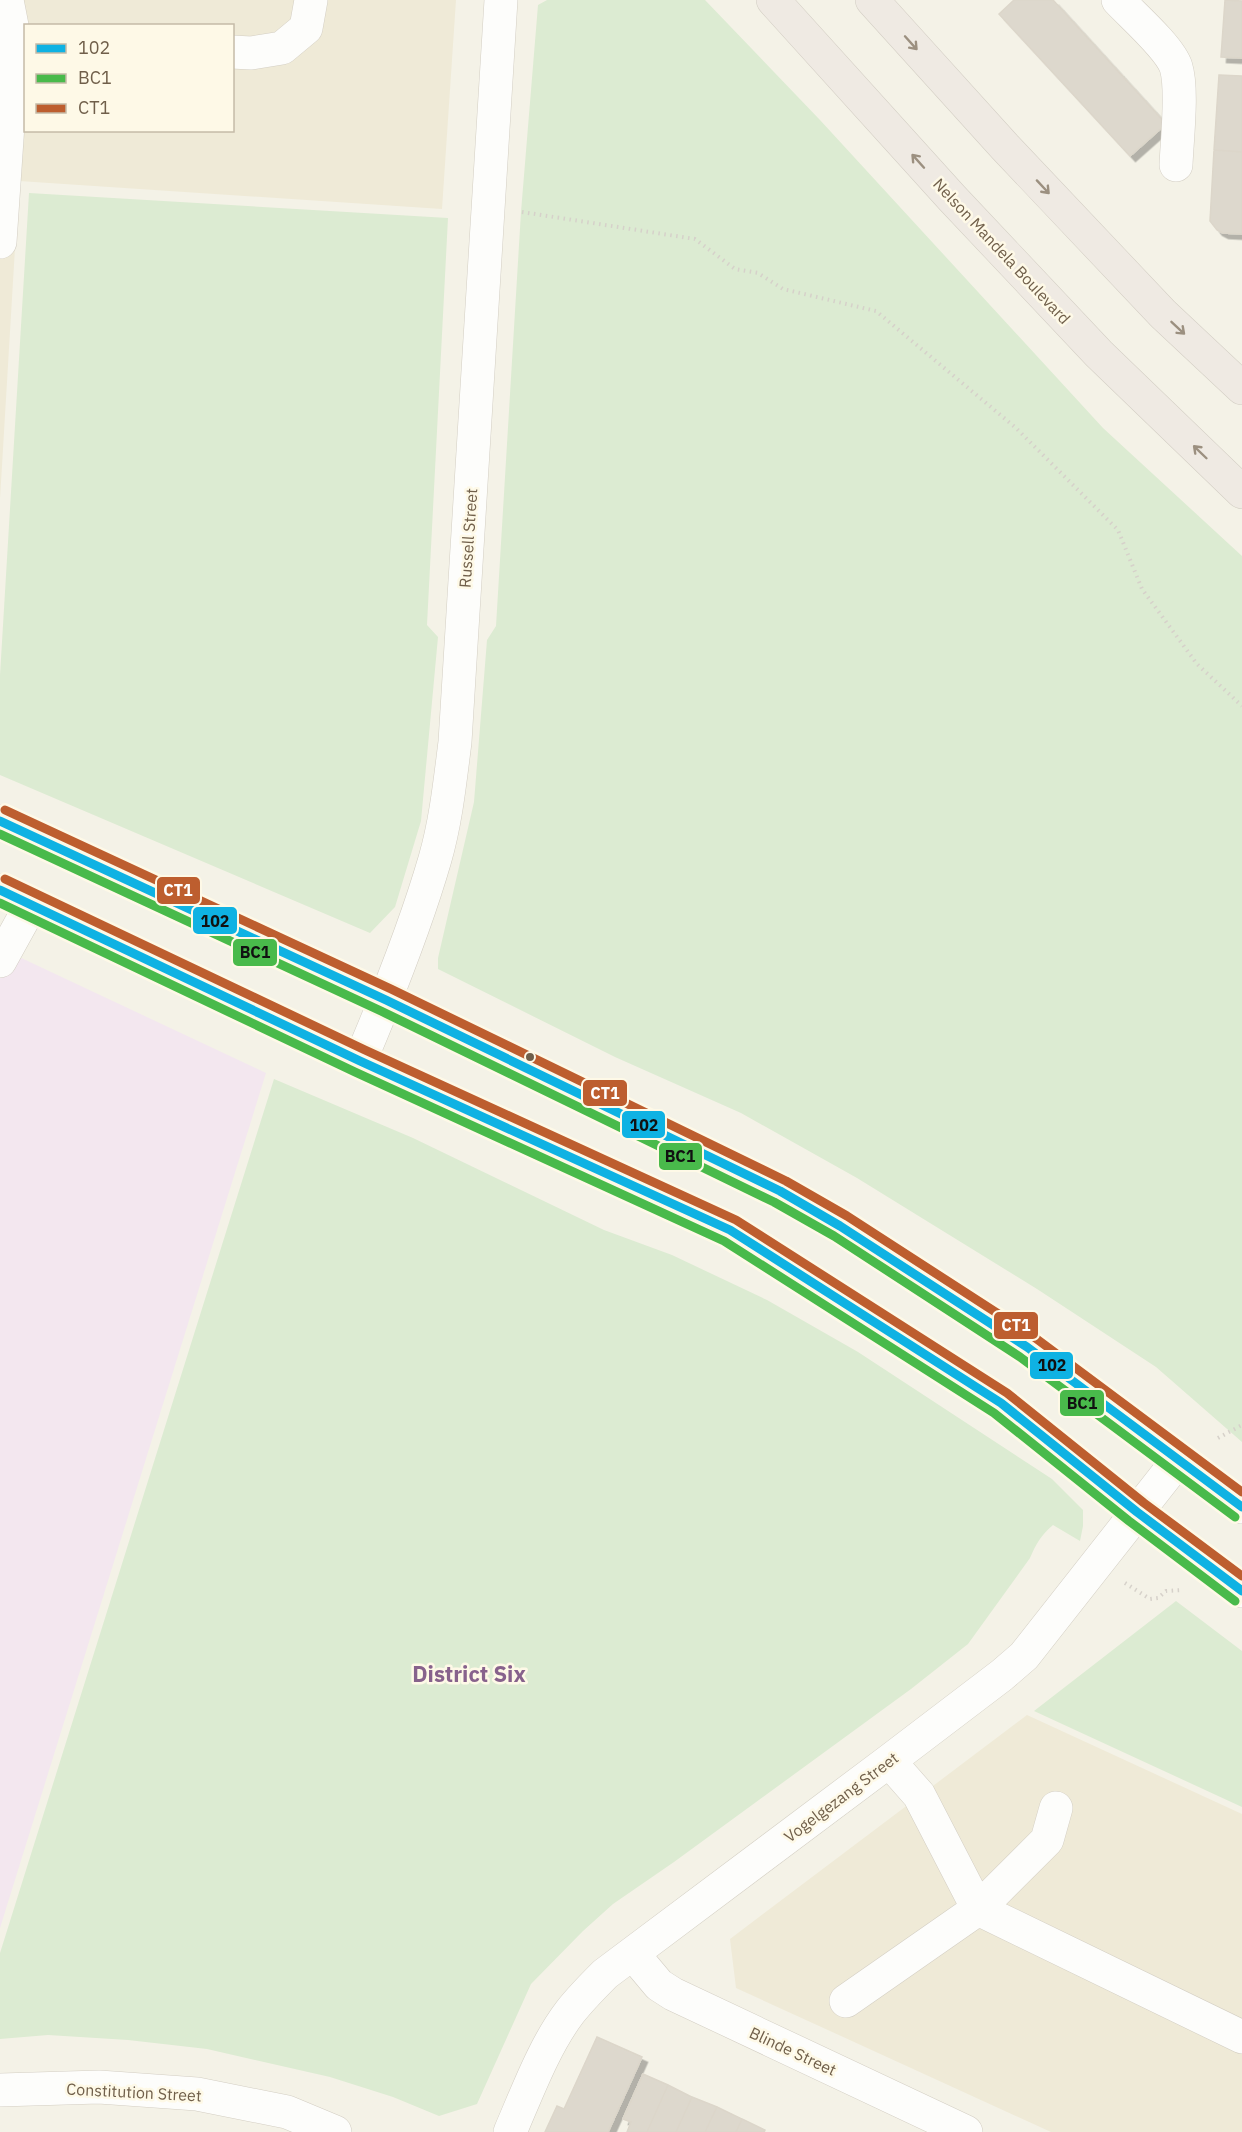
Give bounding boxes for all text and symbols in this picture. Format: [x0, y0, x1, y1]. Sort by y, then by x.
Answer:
legend [24, 24, 234, 132]
text: 102 [78, 36, 110, 59]
one-way arrow [904, 36, 918, 51]
text: BC1 [78, 66, 112, 89]
text: CT1 [78, 96, 110, 119]
one-way arrow [911, 153, 925, 168]
street label: Nelson Mandela Boulevard [929, 174, 1075, 328]
one-way arrow [1036, 179, 1050, 194]
one-way arrow [1170, 321, 1185, 335]
one-way arrow [1192, 444, 1207, 459]
street label: Russell Street [455, 487, 481, 589]
line badge: CT1 [156, 876, 201, 905]
text: CT1 [163, 880, 193, 900]
line badge: 102 [192, 906, 238, 935]
text: 102 [201, 911, 229, 931]
line badge: BC1 [232, 938, 278, 967]
text: BC1 [240, 942, 271, 962]
unlabelled marker [524, 1051, 536, 1063]
line badge: CT1 [582, 1079, 628, 1107]
text: CT1 [590, 1083, 620, 1103]
line badge: 102 [621, 1110, 666, 1139]
text: 102 [630, 1115, 658, 1135]
line badge: BC1 [658, 1142, 703, 1171]
text: BC1 [665, 1146, 696, 1166]
line badge: CT1 [993, 1311, 1039, 1340]
text: CT1 [1001, 1315, 1031, 1335]
line badge: 102 [1029, 1351, 1074, 1380]
text: 102 [1038, 1355, 1066, 1375]
line badge: BC1 [1059, 1389, 1105, 1417]
text: BC1 [1067, 1393, 1098, 1413]
district label: District Six [412, 1659, 526, 1688]
street label: Vogelgezang Street [780, 1748, 902, 1846]
street label: Blinde Street [746, 2022, 840, 2080]
street label: Constitution Street [66, 2078, 202, 2106]

